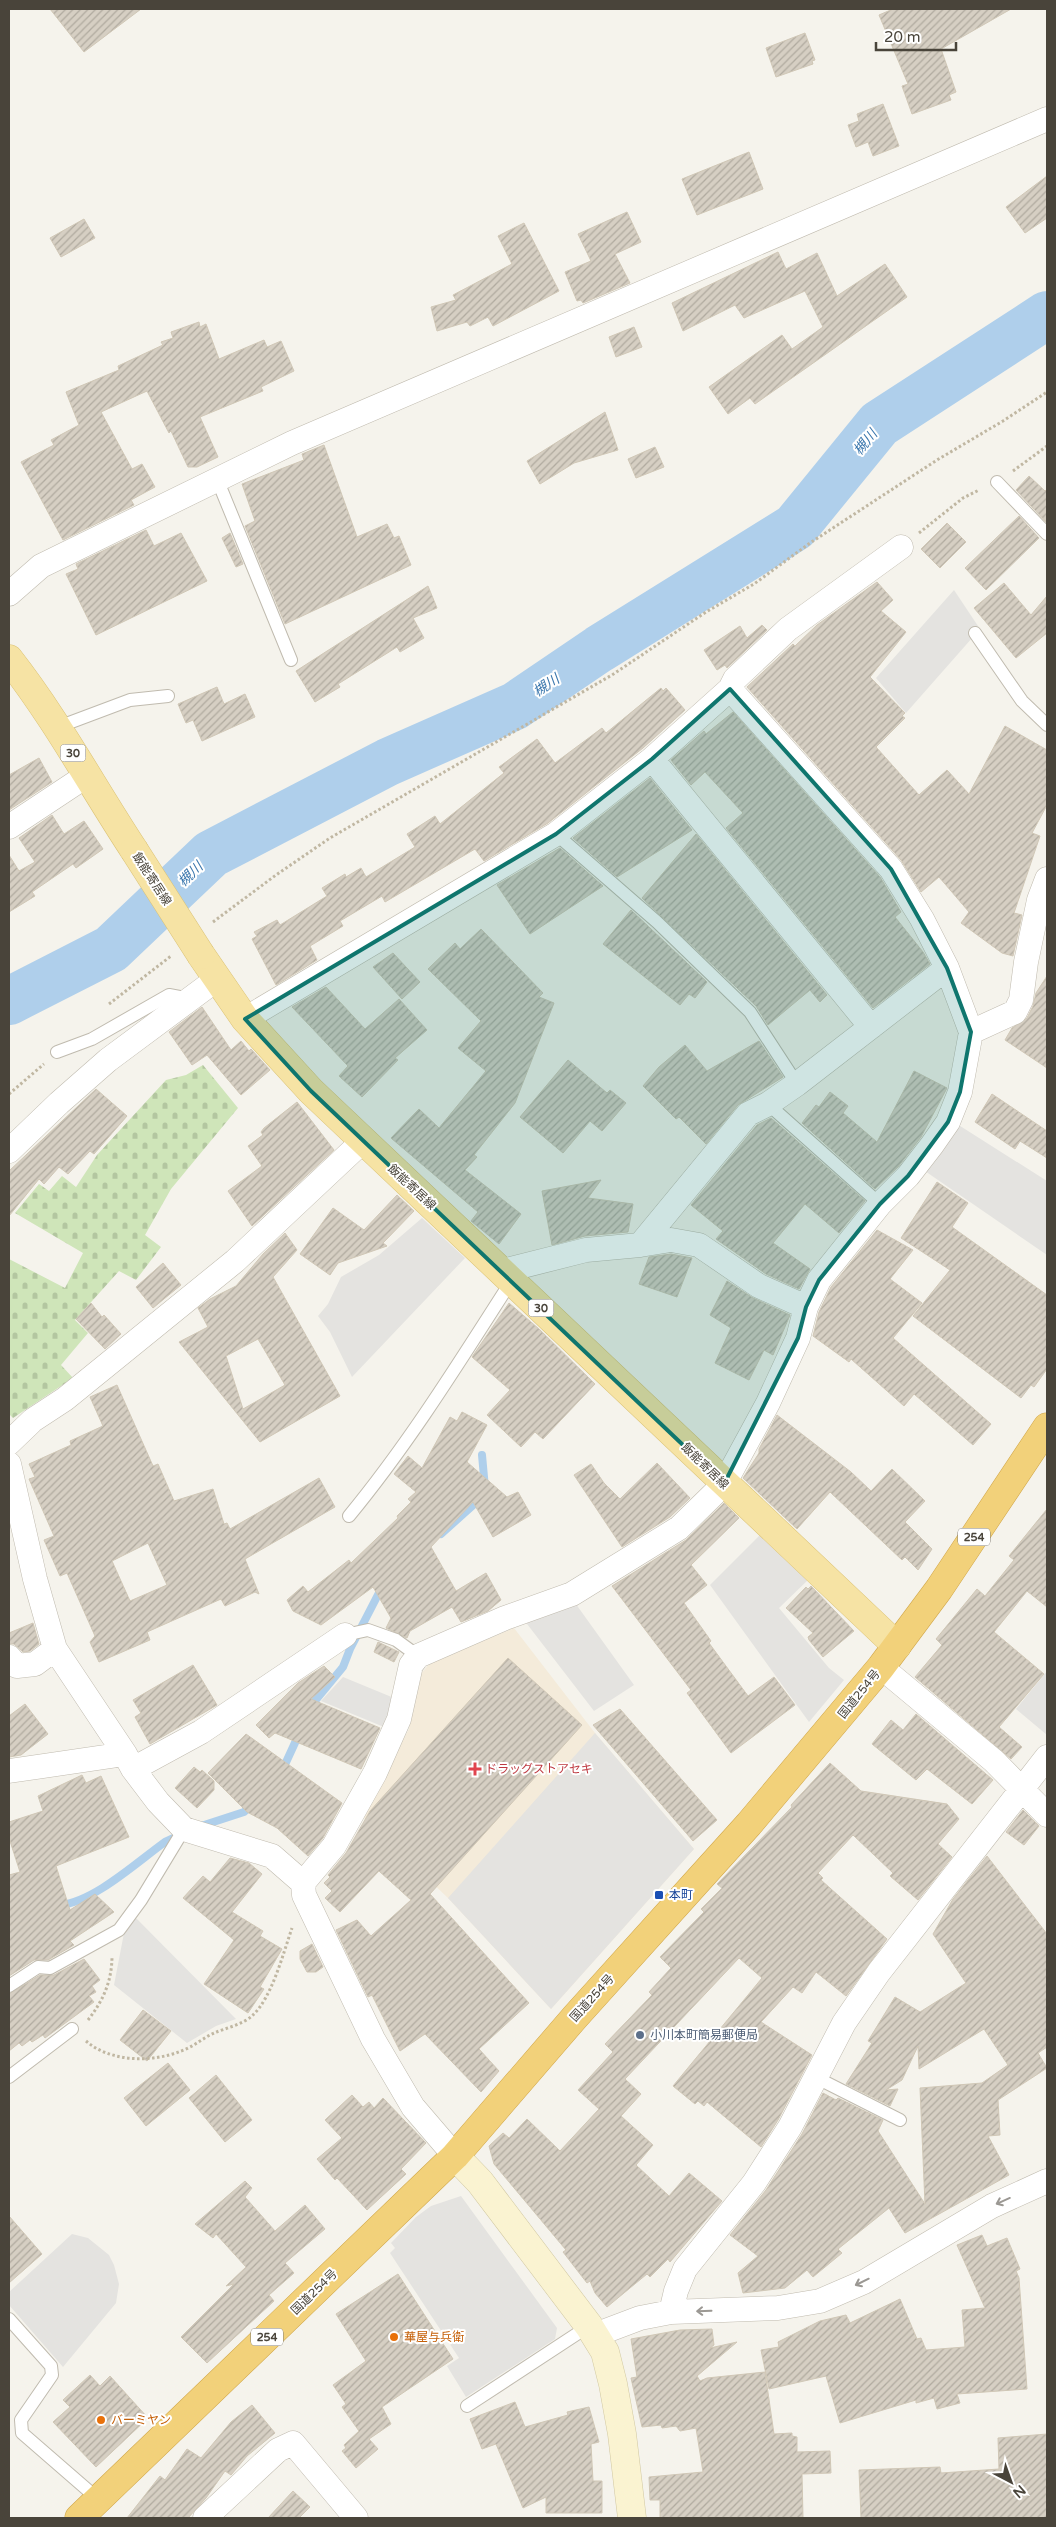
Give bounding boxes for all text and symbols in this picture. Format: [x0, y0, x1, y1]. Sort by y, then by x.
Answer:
scale bar [876, 20, 956, 52]
text: 20 m [884, 28, 921, 46]
water label: 槻川 [850, 425, 882, 459]
water label: 槻川 [530, 669, 564, 700]
road number: 30 [60, 744, 86, 761]
street label: 飯能寄居線 [130, 850, 174, 908]
water label: 槻川 [174, 857, 208, 890]
street label: 飯能寄居線 [385, 1161, 439, 1213]
road number: 30 [528, 1300, 554, 1316]
street label: 飯能寄居線 [679, 1440, 731, 1492]
road number: 254 [958, 1528, 990, 1545]
street label: 国道254号 [835, 1667, 883, 1721]
place label: ドラッグストアセキ [485, 1762, 593, 1776]
marker: ドラッグストアセキ [469, 1763, 481, 1775]
place label: 本町 [669, 1888, 693, 1902]
marker: 本町 [653, 1889, 665, 1901]
street label: 国道254号 [567, 1972, 617, 2024]
place label: 小川本町簡易郵便局 [650, 2028, 758, 2042]
marker: 小川本町簡易郵便局 [634, 2029, 646, 2041]
one-way arrow [996, 2196, 1011, 2206]
street label: 国道254号 [288, 2267, 340, 2317]
one-way arrow [855, 2278, 870, 2287]
one-way arrow [697, 2306, 713, 2316]
road number: 254 [251, 2328, 283, 2346]
place label: 華屋与兵衛 [404, 2330, 464, 2344]
marker: 華屋与兵衛 [388, 2331, 400, 2343]
place label: バーミヤン [111, 2413, 171, 2427]
marker: バーミヤン [95, 2414, 107, 2426]
north arrow [986, 2457, 1036, 2507]
text: N [1009, 2481, 1029, 2502]

